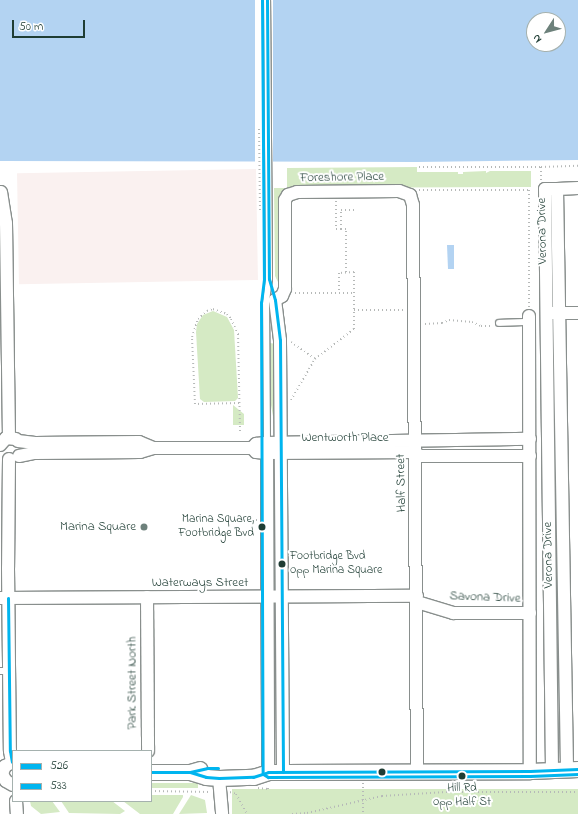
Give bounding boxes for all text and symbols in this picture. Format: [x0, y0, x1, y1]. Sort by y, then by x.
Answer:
scale bar [14, 12, 87, 38]
north arrow [526, 12, 566, 52]
text: 50 m [19, 18, 43, 36]
text: N [528, 31, 546, 46]
street label: Foreshore Place [300, 169, 384, 187]
street label: Verona Drive [535, 198, 551, 264]
street label: Wentworth Place [301, 430, 389, 446]
street label: Half Street [394, 453, 410, 513]
place label: Marina Square, Footbridge Bvd [179, 513, 254, 541]
place label: Marina Square [60, 519, 136, 535]
marker: Marina Square [139, 522, 149, 532]
marker: Marina Square, Footbridge Bvd [257, 522, 267, 532]
street label: Verona Drive [541, 522, 557, 588]
place label: Footbridge Bvd opp Marina Square [290, 550, 382, 578]
marker: Footbridge Bvd opp Marina Square [277, 559, 287, 569]
street label: Waterways Street [152, 575, 248, 591]
street label: Savona Drive [449, 589, 521, 607]
street label: Park Street North [125, 637, 141, 729]
legend [12, 750, 152, 802]
text: 526 [50, 757, 68, 775]
unlabelled marker [377, 767, 387, 777]
marker: Hill Rd opp Half St [457, 771, 467, 781]
text: 533 [50, 777, 67, 795]
place label: Hill Rd opp Half St [433, 782, 491, 810]

